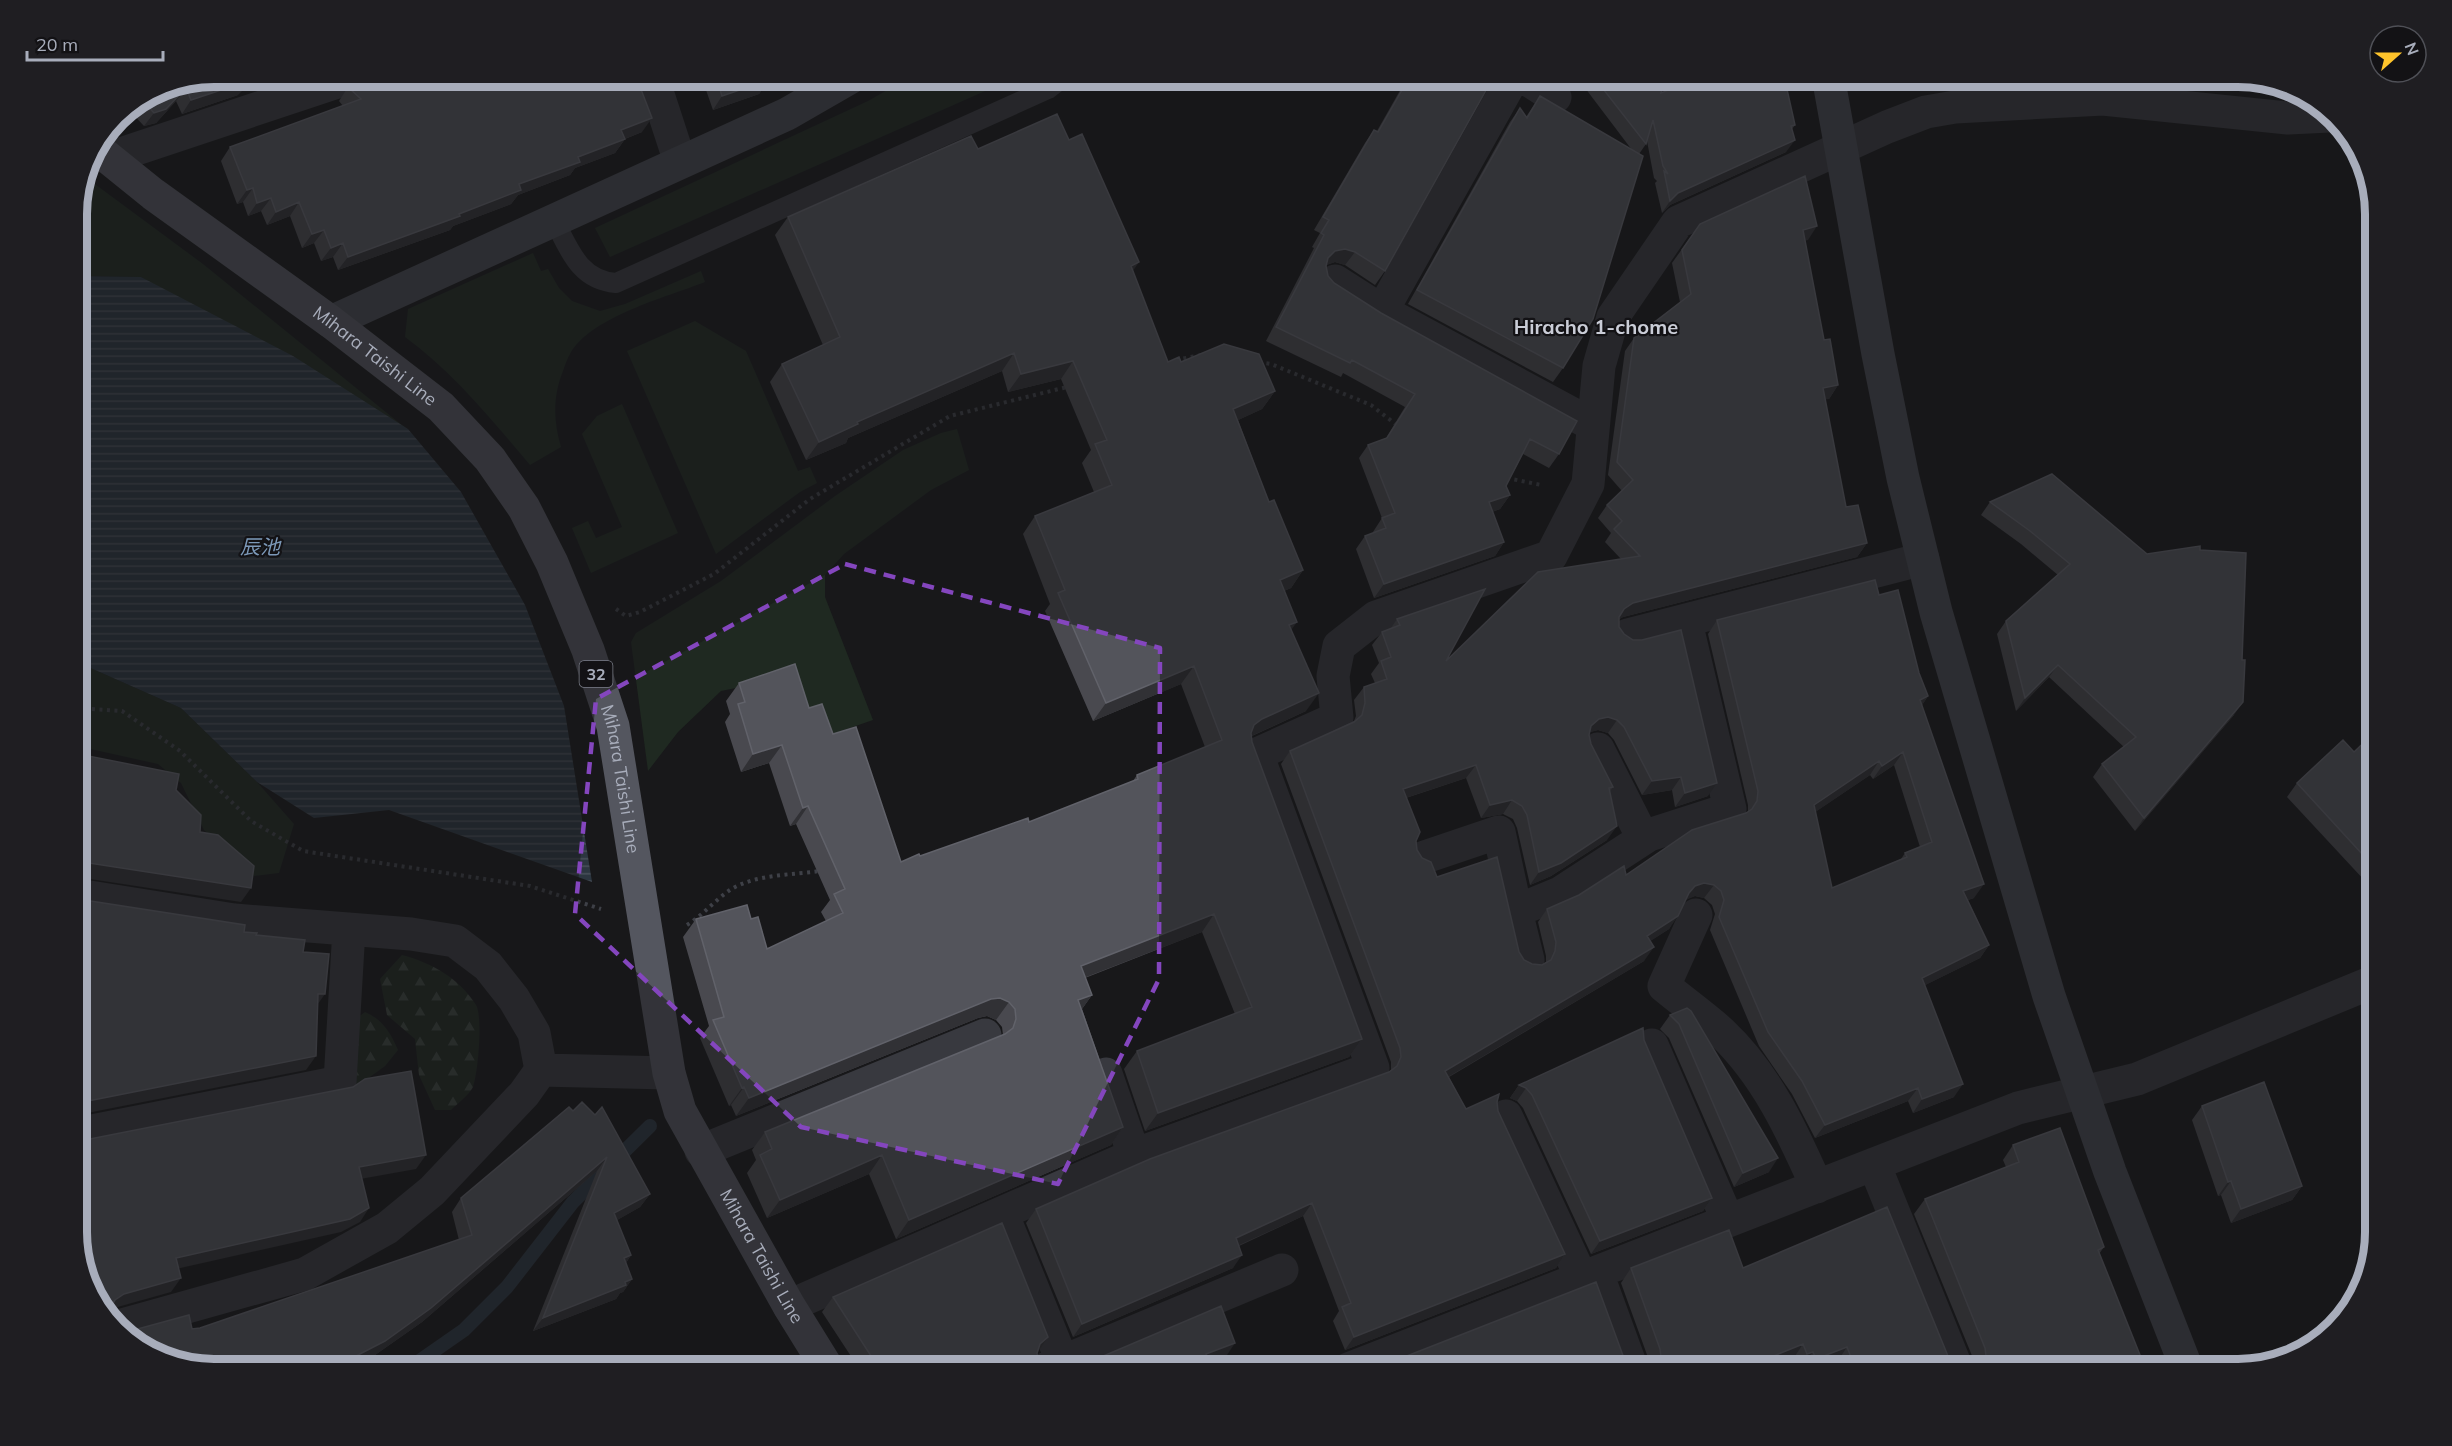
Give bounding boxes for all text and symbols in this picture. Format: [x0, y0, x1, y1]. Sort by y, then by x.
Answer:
scale bar [27, 24, 164, 62]
north arrow [2368, 24, 2428, 84]
text: 20 m [36, 33, 78, 56]
text: N [2401, 39, 2424, 58]
street label: Mihara Taishi Line [308, 301, 442, 411]
district label: Hiracho 1-chome [1514, 314, 1678, 339]
water label: 辰池 [240, 534, 282, 559]
road number: 32 [580, 661, 612, 687]
street label: Mihara Taishi Line [596, 702, 645, 855]
street label: Mihara Taishi Line [715, 1185, 809, 1327]

